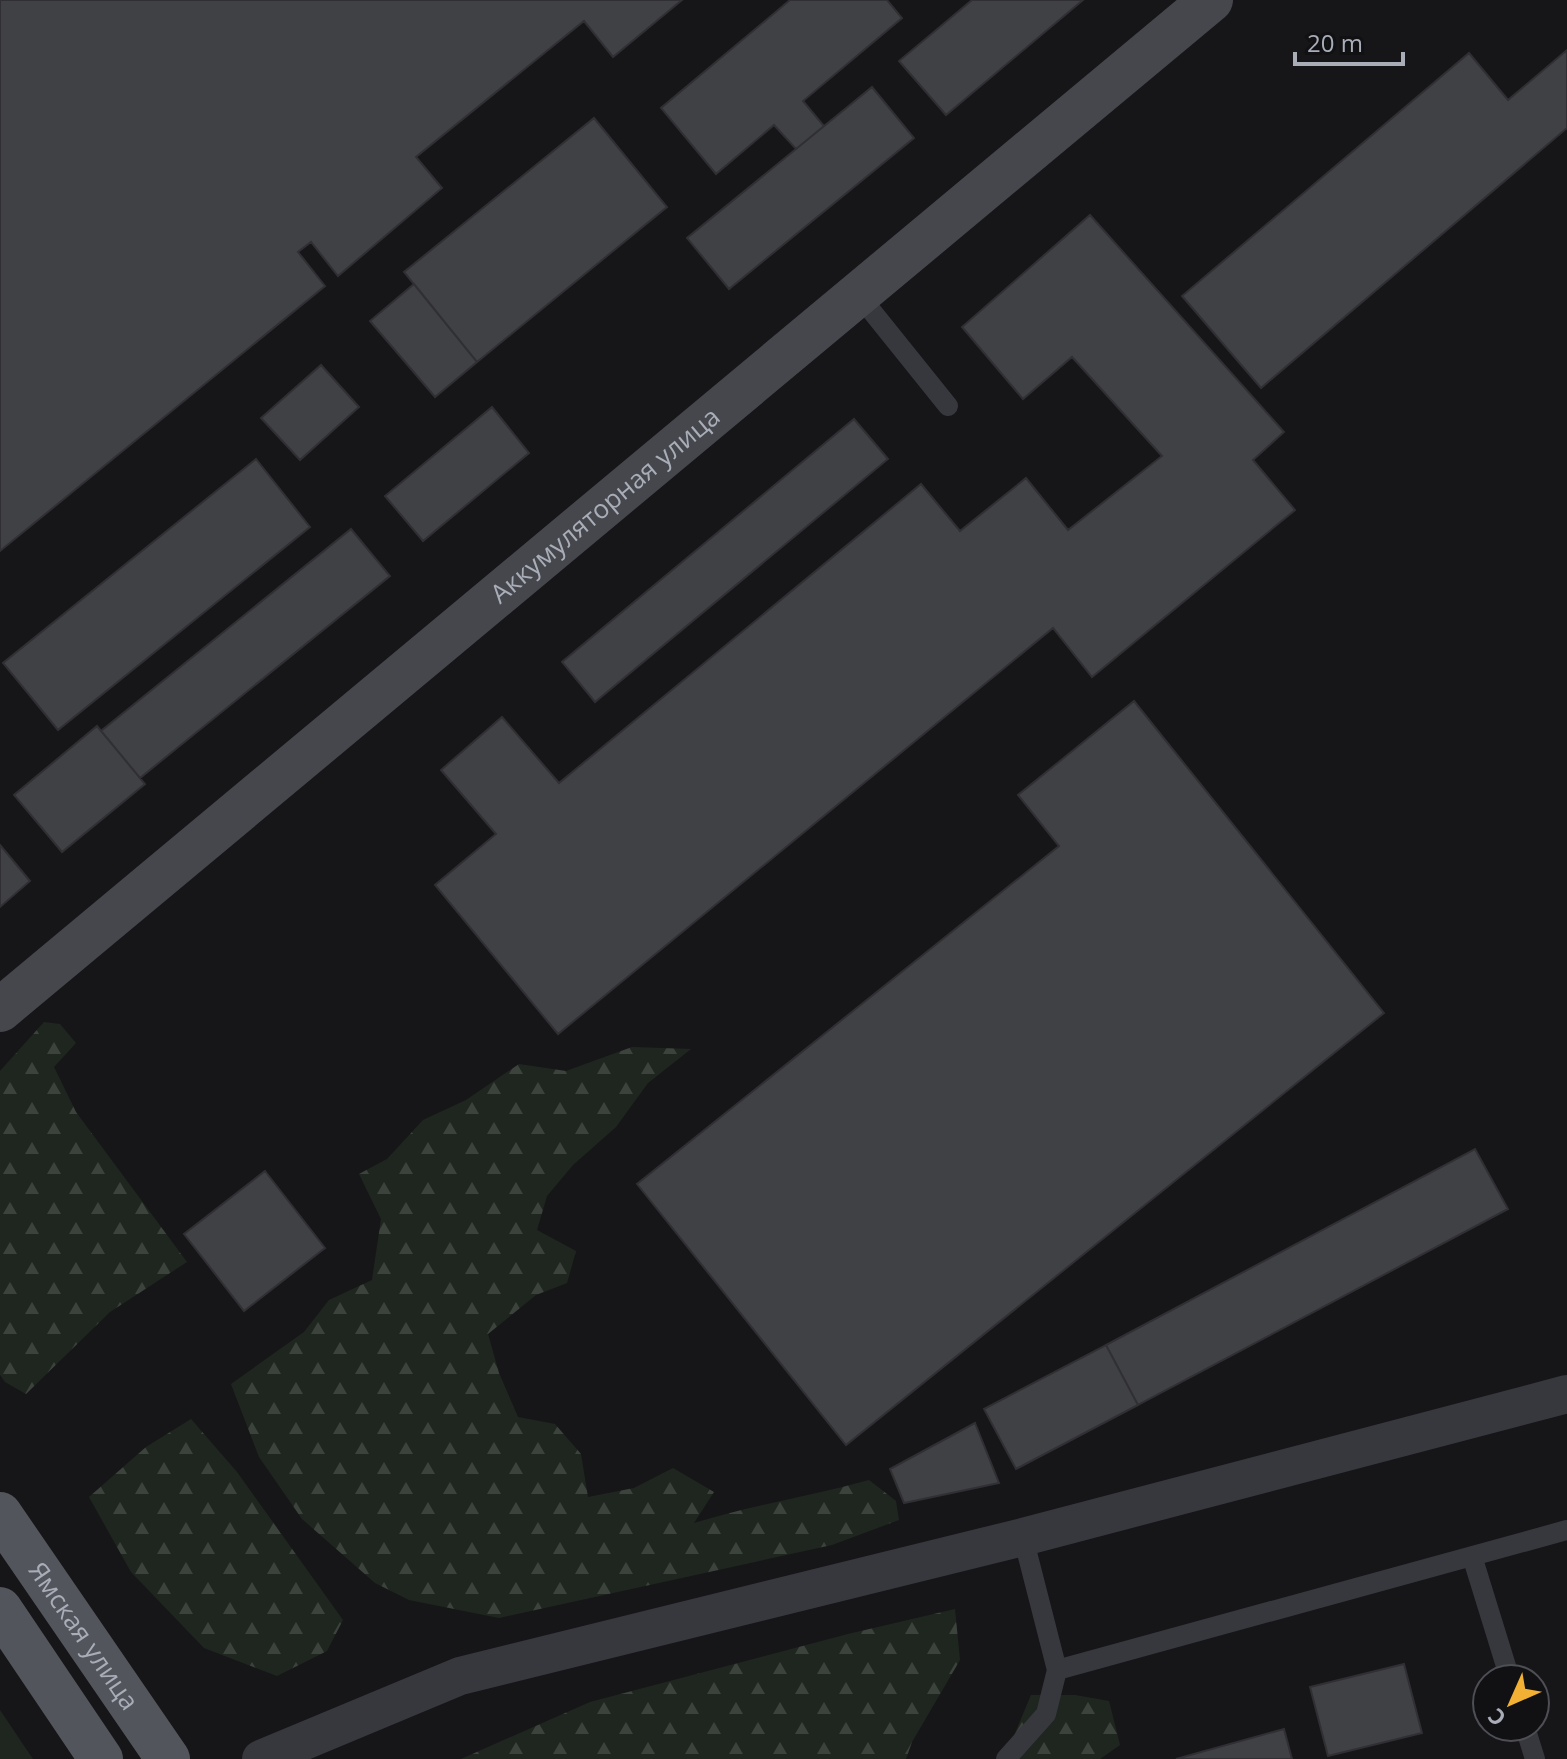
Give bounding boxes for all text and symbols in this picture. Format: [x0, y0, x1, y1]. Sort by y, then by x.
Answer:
scale bar [1295, 16, 1403, 66]
text: 20 m [1307, 26, 1363, 59]
street label: Аккумуляторная улица [482, 398, 727, 611]
street label: Ямская улица [21, 1554, 148, 1717]
north arrow [1471, 1663, 1551, 1743]
text: С [1481, 1702, 1512, 1733]

